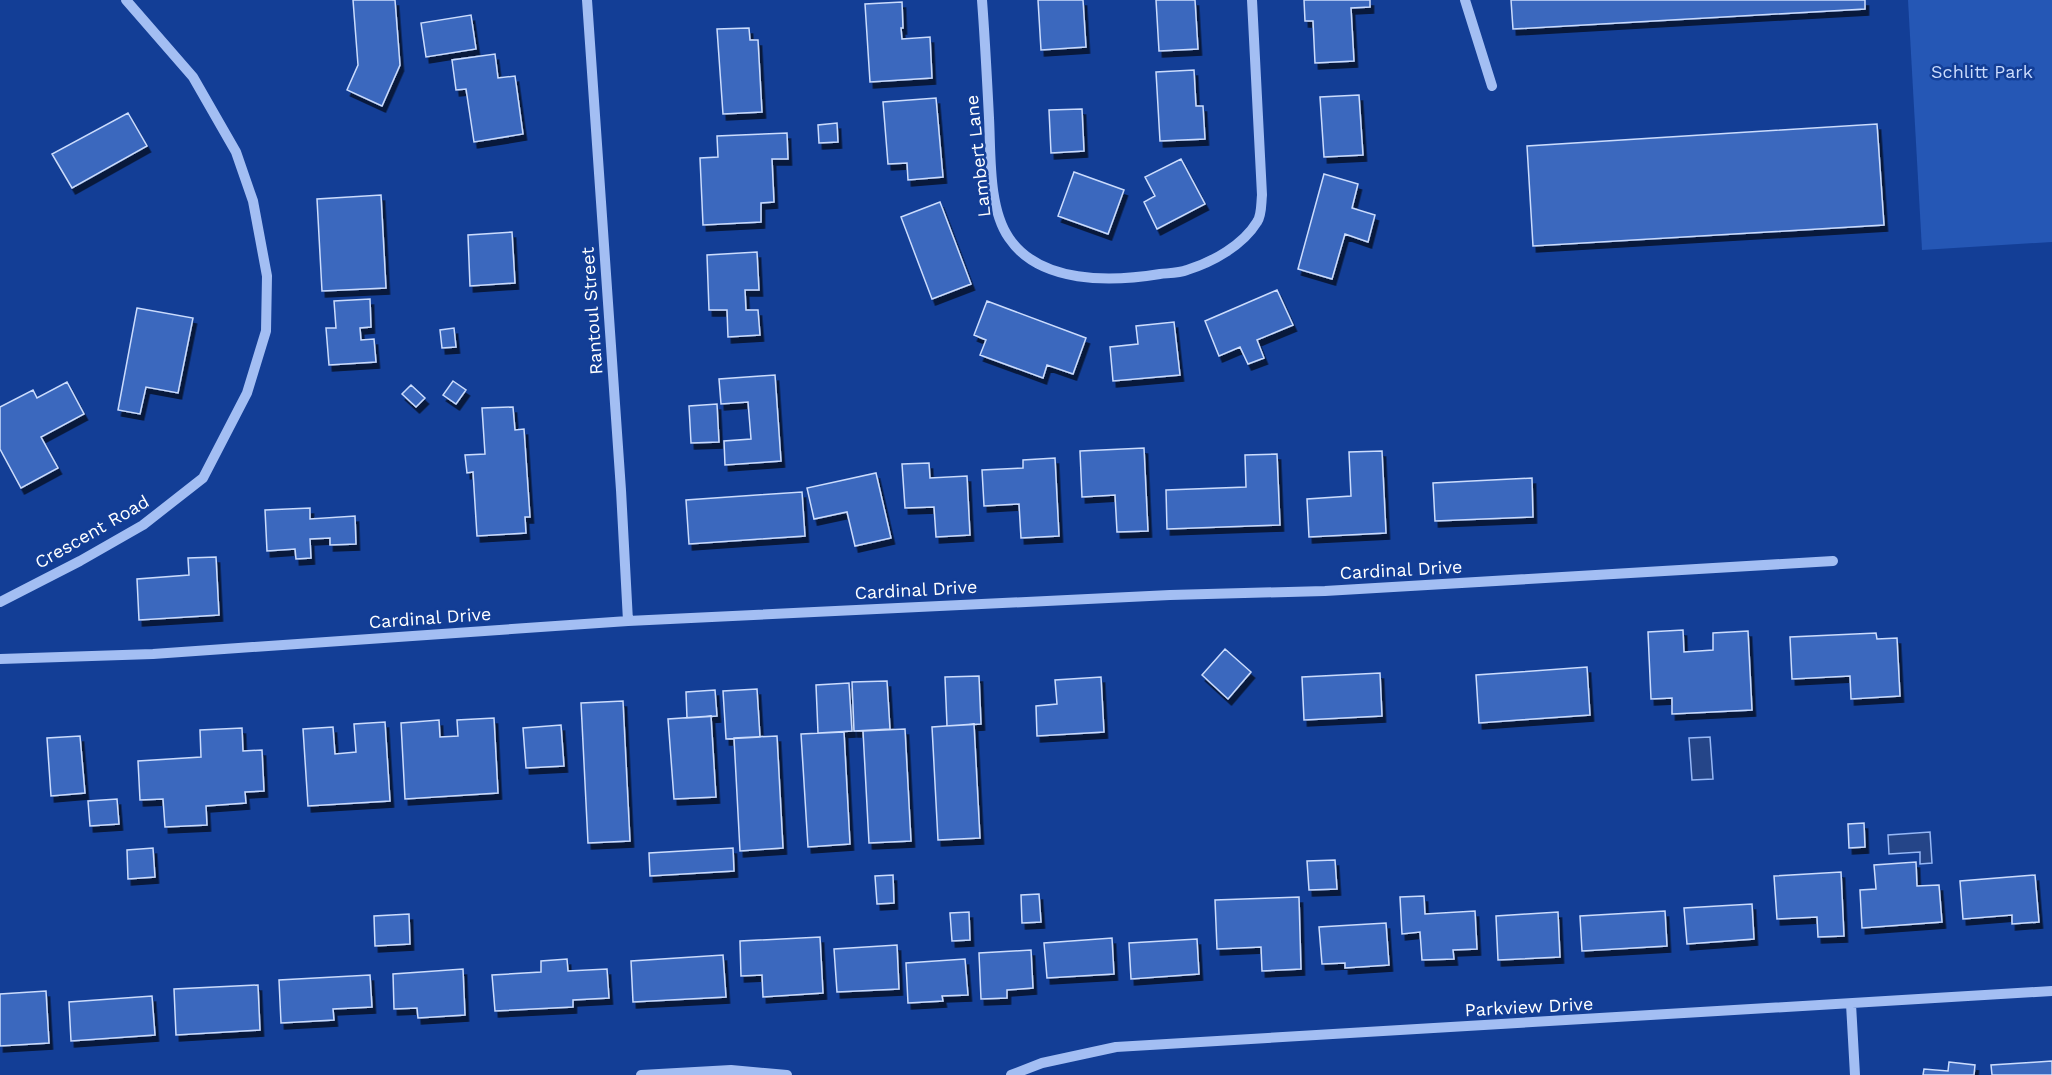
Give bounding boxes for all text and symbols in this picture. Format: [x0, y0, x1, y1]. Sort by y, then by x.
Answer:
park label: Schlitt Park [1931, 61, 2033, 82]
street label: Lambert Lane [961, 94, 994, 218]
street label: Rantoul Street [577, 246, 606, 376]
street label: Crescent Road [31, 490, 153, 573]
street label: Cardinal Drive [1339, 556, 1463, 583]
street label: Cardinal Drive [854, 576, 978, 603]
street label: Cardinal Drive [368, 603, 492, 632]
street label: Parkview Drive [1464, 993, 1594, 1020]

